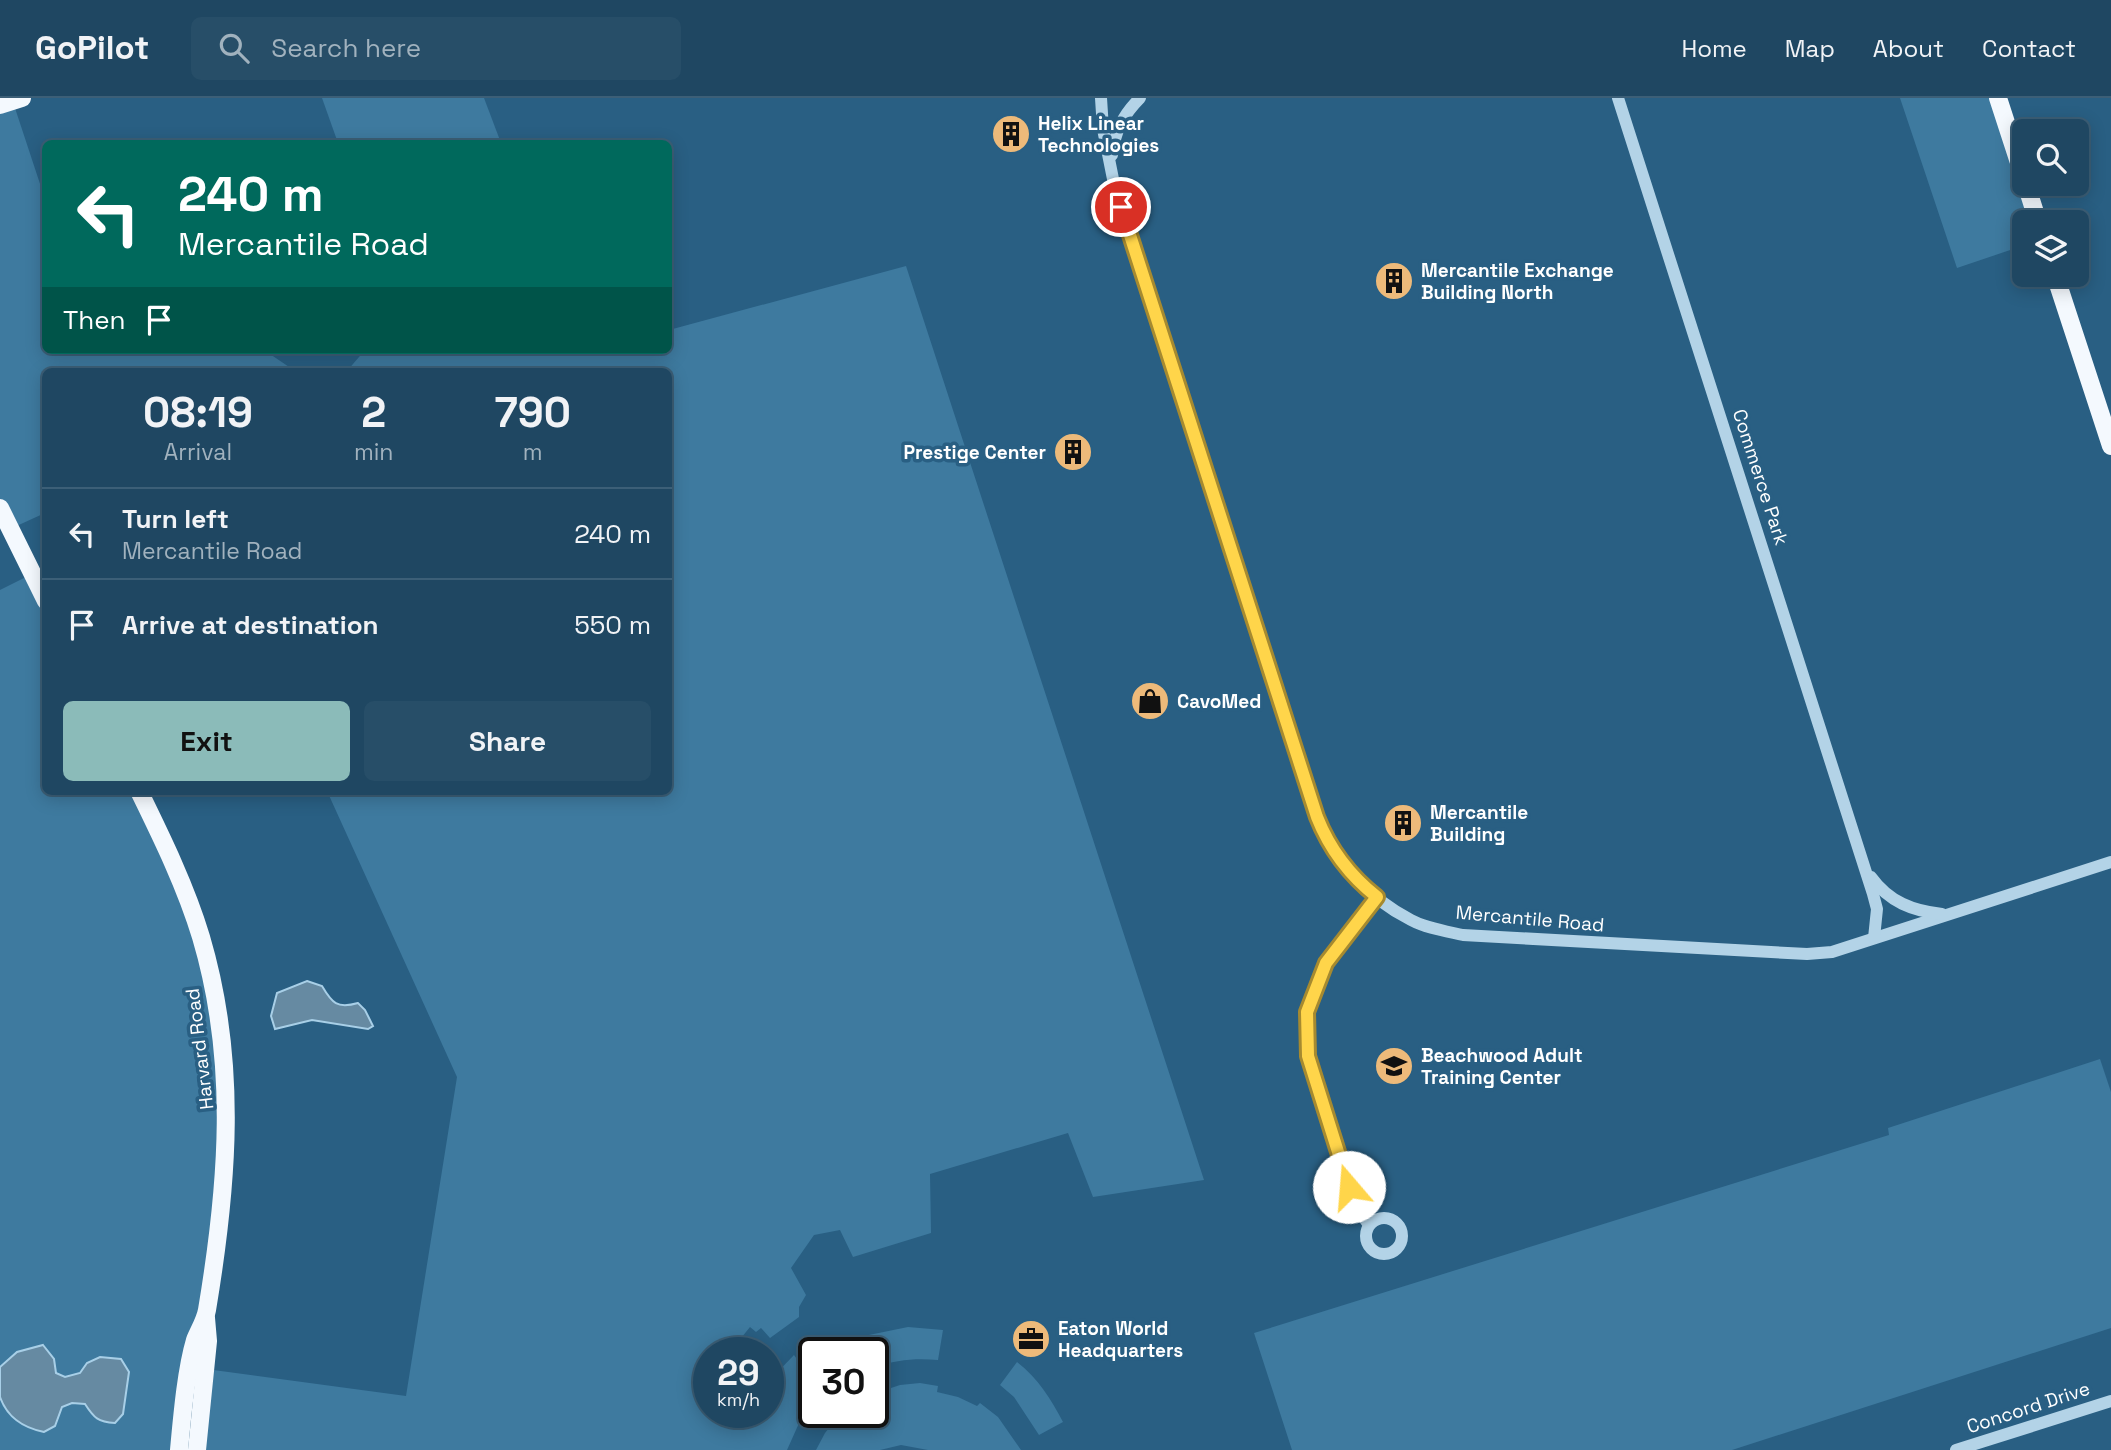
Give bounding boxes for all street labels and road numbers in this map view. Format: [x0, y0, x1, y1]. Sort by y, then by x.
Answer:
street label: Commerce Park [1727, 406, 1794, 548]
street label: Mercantile Road [1455, 900, 1605, 937]
street label: Harvard Road [180, 987, 219, 1111]
street label: Concord Drive [1963, 1376, 2093, 1439]

